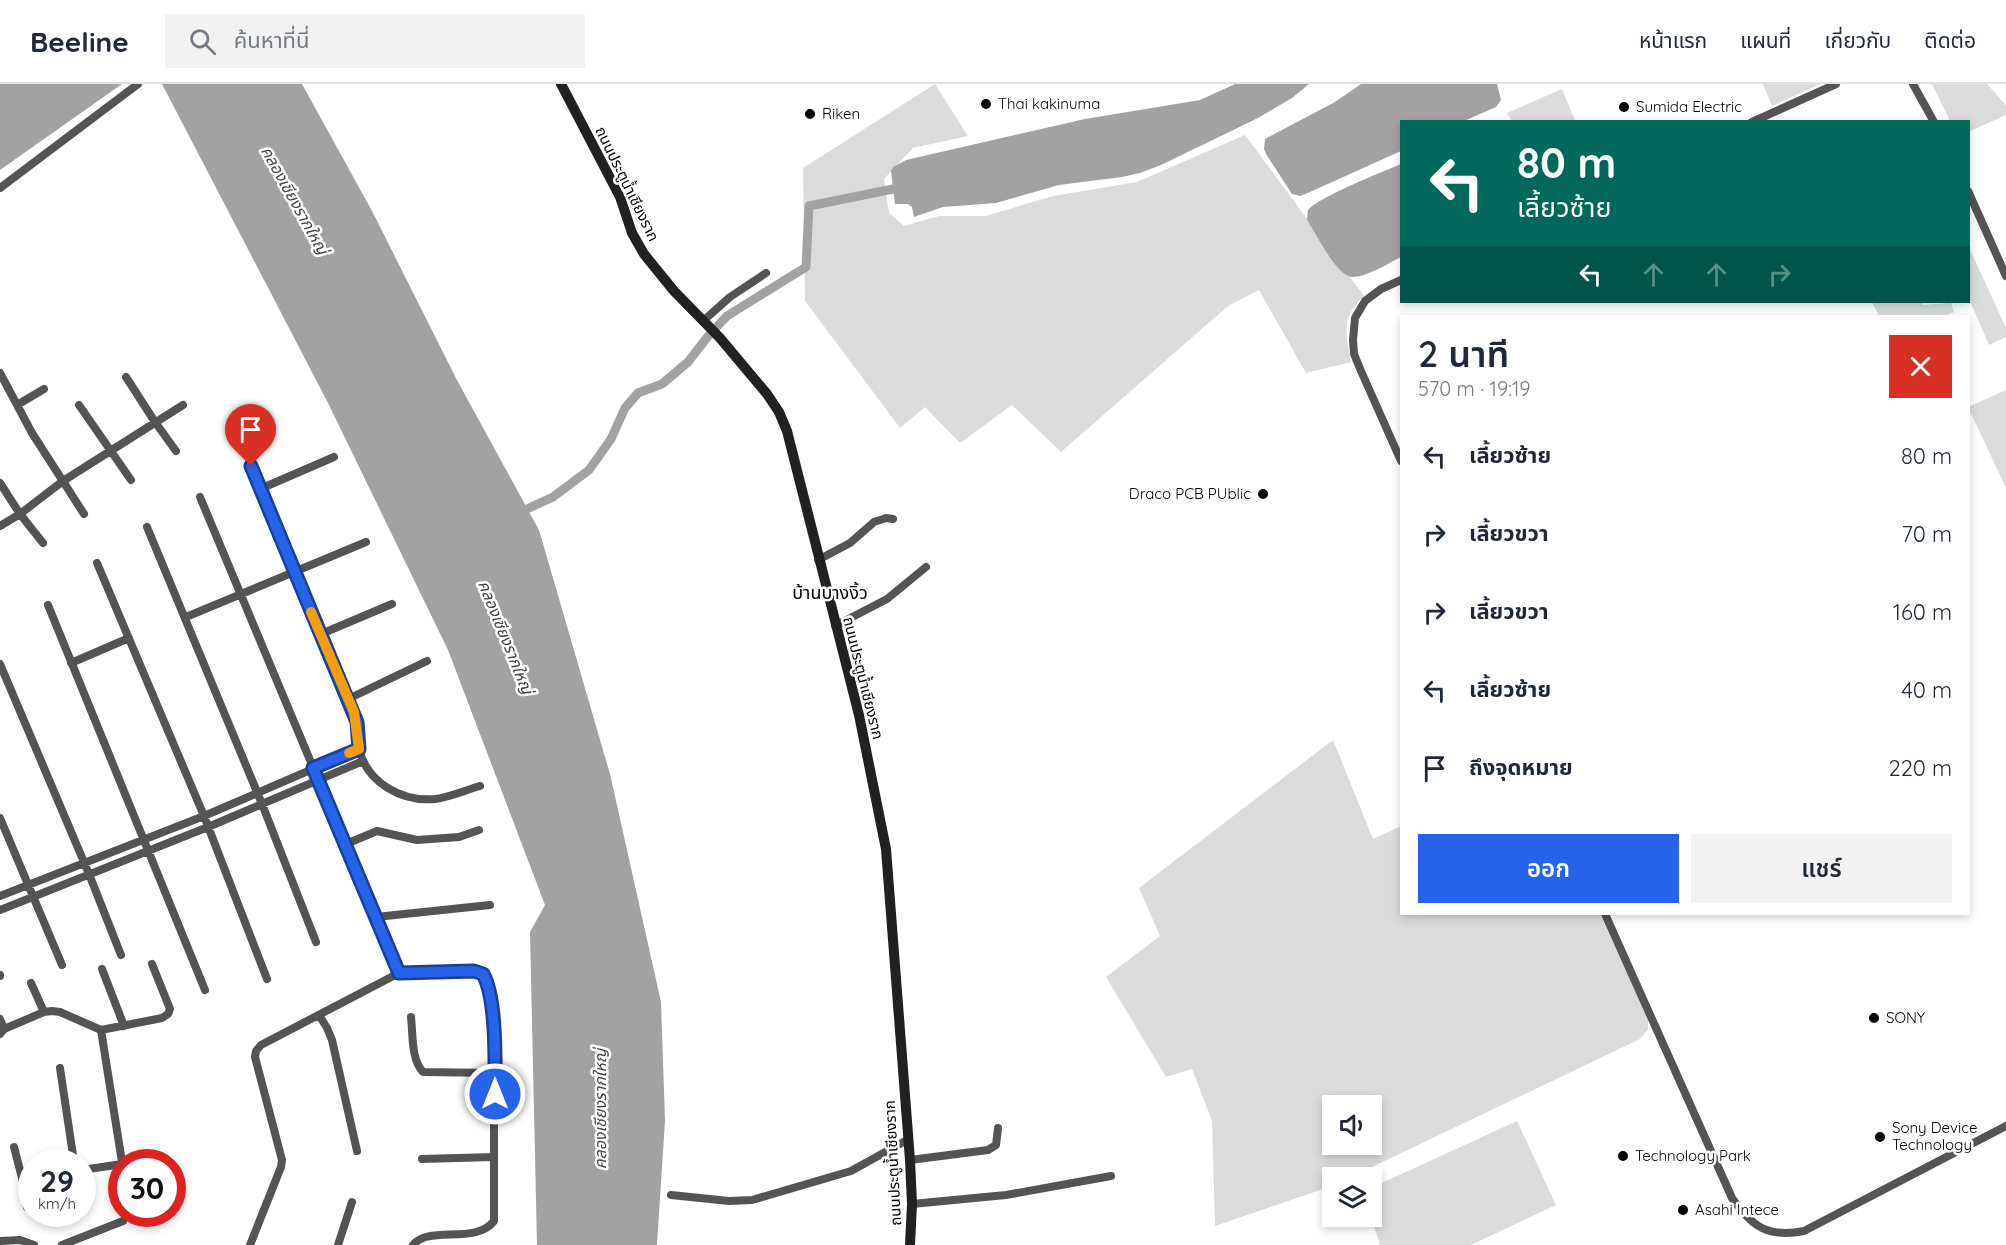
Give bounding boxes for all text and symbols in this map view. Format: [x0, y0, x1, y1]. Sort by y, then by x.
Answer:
search box [165, 14, 585, 68]
text: Beeline [30, 24, 129, 59]
icon: search [186, 25, 219, 58]
text: ค้นหาที่นี่ [234, 26, 309, 54]
text: หน้าแรก [1639, 27, 1707, 53]
text: แผนที่ [1740, 27, 1791, 53]
text: เกี่ยวกับ [1824, 27, 1891, 53]
text: ติดต่อ [1924, 27, 1976, 53]
place label: Thai kakinuma [998, 94, 1100, 113]
marker: Thai kakinuma [979, 97, 993, 111]
place label: Sumida Electric [1636, 97, 1742, 116]
marker: Sumida Electric [1617, 100, 1631, 114]
place label: Riken [822, 104, 860, 123]
marker: Riken [803, 107, 817, 121]
street label: ถนนประตูน้ำเชียงราก [591, 123, 664, 244]
text: 80 m [1517, 136, 1616, 189]
water label: คลองเชียงรากใหญ่ [257, 142, 334, 259]
icon: left [1418, 144, 1496, 222]
text: เลี้ยวซ้าย [1517, 190, 1611, 224]
icon: left [1574, 258, 1607, 291]
icon: ahead [1637, 258, 1670, 291]
icon: ahead [1700, 258, 1733, 291]
icon: right [1763, 258, 1796, 291]
text: 2 นาที [1418, 331, 1509, 376]
button: close [1889, 335, 1952, 398]
text: 570 m · 19:19 [1418, 376, 1530, 401]
pin [225, 404, 276, 466]
icon: arrive [234, 413, 267, 446]
icon: left [1418, 440, 1451, 473]
text: เลี้ยวซ้าย [1469, 441, 1551, 469]
text: 80 m [1901, 442, 1952, 470]
place label: Draco PCB PUblic [1129, 484, 1251, 503]
marker: Draco PCB PUblic [1256, 487, 1270, 501]
icon: right [1418, 518, 1451, 551]
text: เลี้ยวขวา [1469, 519, 1549, 547]
text: 70 m [1902, 520, 1952, 548]
water label: คลองเชียงรากใหญ่ [474, 577, 539, 699]
district label: บ้านบางงิ้ว [792, 581, 868, 604]
icon: right [1418, 596, 1451, 629]
text: เลี้ยวขวา [1469, 597, 1549, 625]
text: 160 m [1893, 598, 1952, 626]
street label: ถนนประตูน้ำเชียงราก [839, 614, 889, 741]
icon: left [1418, 674, 1451, 707]
text: เลี้ยวซ้าย [1469, 675, 1551, 703]
text: 40 m [1901, 676, 1952, 704]
icon: arrive [1418, 752, 1451, 785]
text: ถึงจุดหมาย [1469, 753, 1573, 781]
text: 220 m [1888, 754, 1952, 782]
button: ออก [1418, 834, 1679, 903]
button: แชร์ [1691, 834, 1952, 903]
place label: SONY [1886, 1008, 1926, 1027]
marker: SONY [1867, 1011, 1881, 1025]
water label: คลองเชียงรากใหญ่ [590, 1047, 610, 1169]
position arrow [463, 1062, 527, 1126]
map controls [1322, 1095, 1382, 1227]
button: sound [1322, 1095, 1382, 1155]
street label: ถนนประตูน้ำเชียงราก [879, 1100, 905, 1226]
place label: Sony Device Technology [1892, 1118, 1977, 1154]
marker: Sony Device Technology [1873, 1130, 1887, 1144]
place label: Technology Park [1635, 1146, 1751, 1165]
speed limit sign: 30 [108, 1149, 186, 1227]
marker: Technology Park [1616, 1149, 1630, 1163]
text: 29 [40, 1162, 74, 1200]
button: layers [1322, 1167, 1382, 1227]
text: km/h [38, 1194, 76, 1213]
place label: Asahi Intece [1695, 1200, 1779, 1219]
marker: Asahi Intece [1676, 1203, 1690, 1217]

